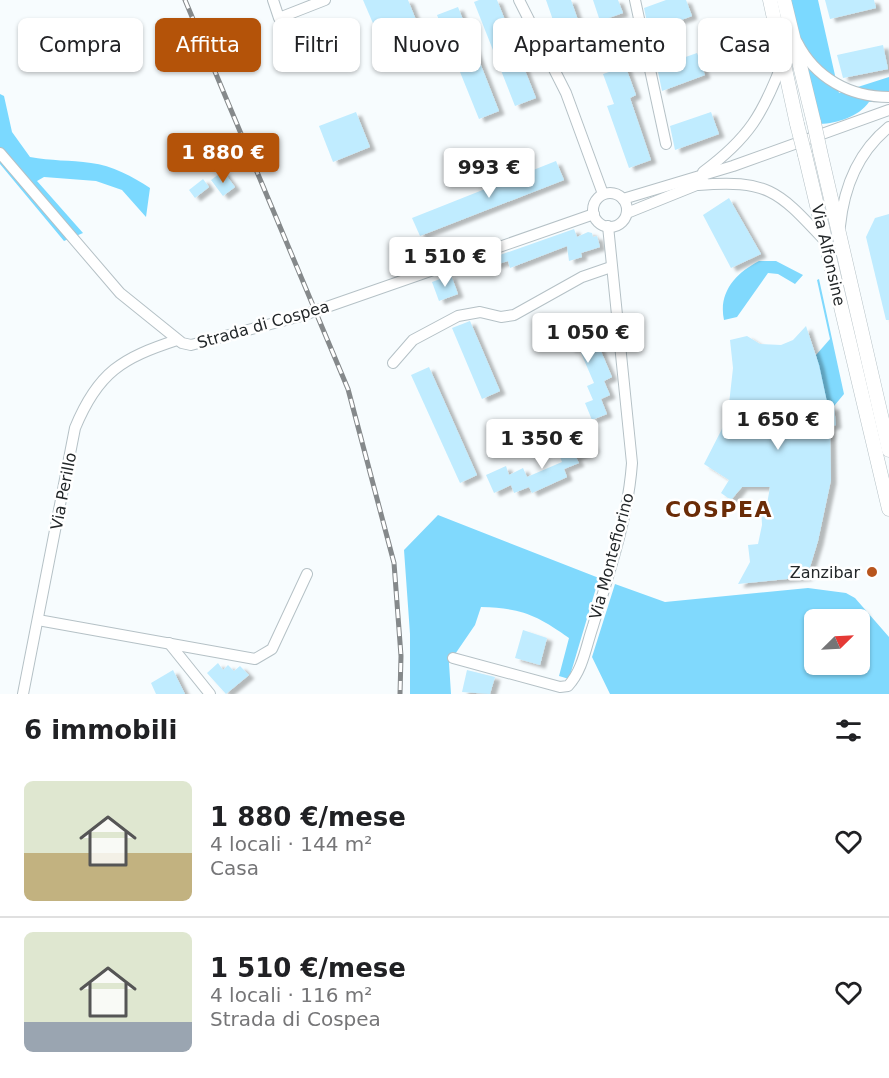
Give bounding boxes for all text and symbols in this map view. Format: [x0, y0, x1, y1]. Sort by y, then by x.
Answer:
chip: Compra [18, 18, 143, 72]
chip: Affitta [155, 18, 261, 72]
chip: Filtri [273, 18, 360, 72]
chip: Nuovo [372, 18, 481, 72]
chip: Appartamento [493, 18, 686, 72]
chip: Casa [698, 18, 792, 72]
pin: 1 880 € [168, 133, 278, 184]
text: 1 880 € [181, 140, 265, 164]
pin: 993 € [447, 148, 531, 199]
text: 993 € [458, 155, 520, 179]
street label: Via Alfonsine [808, 202, 849, 308]
pin: 1 510 € [390, 237, 500, 288]
text: 1 510 € [403, 244, 487, 268]
street label: Strada di Cospea [195, 297, 331, 352]
pin: 1 050 € [533, 313, 643, 364]
text: 1 050 € [546, 320, 630, 344]
pin: 1 650 € [723, 400, 833, 451]
text: 1 650 € [736, 407, 820, 431]
pin: 1 350 € [487, 419, 597, 470]
text: 1 350 € [500, 426, 584, 450]
street label: Via Perillo [47, 451, 80, 531]
street label: Via Montefiorino [585, 491, 638, 622]
district label: COSPEA [665, 497, 773, 522]
place label: Zanzibar [790, 563, 860, 582]
marker: Zanzibar [865, 565, 879, 579]
north arrow [804, 609, 870, 675]
map controls [804, 609, 870, 675]
icon: filters [832, 714, 865, 747]
text: 6 immobili [24, 715, 177, 745]
text: 1 880 €/mese [210, 802, 406, 832]
icon: home [72, 805, 144, 877]
icon: heart [832, 825, 865, 858]
text: 4 locali · 144 m² [210, 832, 372, 856]
text: Casa [210, 856, 259, 880]
text: 1 510 €/mese [210, 953, 406, 983]
icon: home [72, 956, 144, 1028]
icon: heart [832, 976, 865, 1009]
text: 4 locali · 116 m² [210, 983, 372, 1007]
text: Strada di Cospea [210, 1007, 381, 1031]

